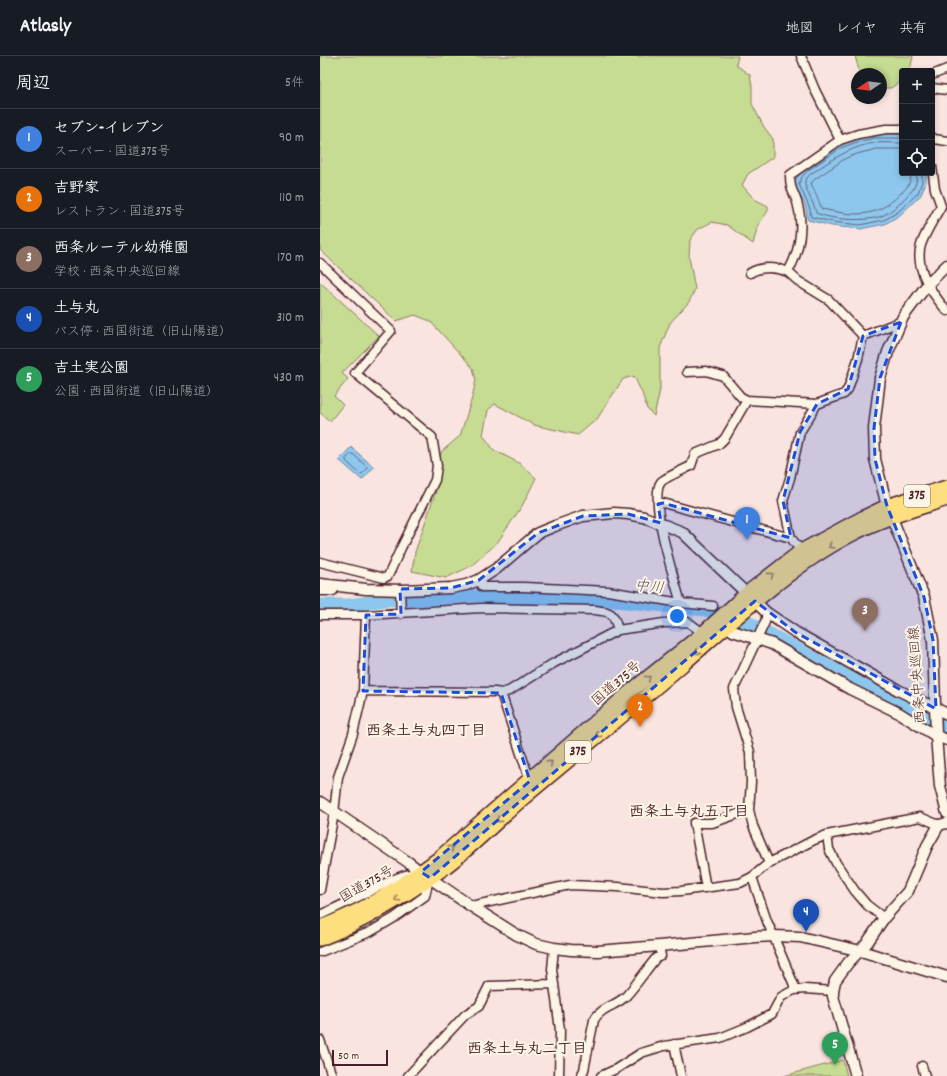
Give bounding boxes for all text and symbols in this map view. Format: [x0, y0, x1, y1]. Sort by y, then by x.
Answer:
text: Atlasly [20, 14, 71, 41]
text: 地図 [786, 19, 814, 39]
text: レイヤ [836, 19, 877, 39]
text: 共有 [899, 19, 927, 39]
north arrow [851, 68, 887, 104]
map controls [899, 68, 935, 176]
button: + [899, 68, 935, 104]
text: 周辺 [16, 73, 50, 97]
text: 5件 [285, 74, 304, 93]
button: − [899, 104, 935, 140]
text: セブン-イレブン [54, 118, 164, 140]
text: 1 [28, 129, 30, 148]
text: 90 m [279, 129, 304, 148]
button: locate [899, 140, 935, 176]
text: スーパー · 国道375号 [54, 143, 170, 162]
text: 吉野家 [54, 178, 99, 200]
text: 2 [26, 189, 32, 208]
text: 110 m [279, 189, 304, 208]
text: レストラン · 国道375号 [54, 203, 185, 222]
text: 西条ルーテル幼稚園 [54, 238, 189, 260]
text: 3 [26, 249, 32, 268]
text: 170 m [277, 249, 304, 268]
text: 学校 · 西条中央巡回線 [54, 263, 180, 282]
text: 土与丸 [54, 298, 99, 320]
text: 4 [26, 309, 32, 328]
text: 310 m [276, 309, 304, 328]
text: バス停 · 西国街道（旧山陽道） [54, 323, 232, 342]
text: 吉土実公園 [54, 358, 129, 380]
text: 5 [26, 369, 32, 388]
text: 430 m [274, 369, 304, 388]
text: 公園 · 西国街道（旧山陽道） [54, 383, 219, 402]
road number: 375 [904, 485, 930, 507]
pin: 1 [734, 507, 760, 540]
one-way arrow [828, 542, 835, 549]
one-way arrow [767, 572, 774, 579]
water label: 中川 [633, 575, 665, 601]
pin: 3 [852, 598, 878, 631]
your location [667, 606, 687, 626]
street label: 西条中央巡回線 [905, 625, 931, 725]
one-way arrow [695, 647, 702, 654]
street label: 国道375号 [588, 657, 646, 711]
one-way arrow [643, 675, 650, 682]
pin: 2 [627, 694, 653, 727]
district label: 西条土与丸四丁目 [366, 721, 486, 743]
one-way arrow [596, 731, 603, 738]
road number: 375 [565, 741, 591, 763]
one-way arrow [545, 761, 552, 768]
district label: 西条土与丸五丁目 [629, 802, 749, 824]
one-way arrow [497, 815, 504, 822]
one-way arrow [447, 846, 454, 853]
street label: 国道375号 [336, 861, 398, 909]
one-way arrow [394, 895, 401, 902]
pin: 4 [793, 899, 819, 932]
pin: 5 [822, 1032, 848, 1065]
district label: 西条土与丸二丁目 [467, 1039, 587, 1061]
scale bar [332, 1048, 388, 1067]
text: 50 m [338, 1049, 359, 1065]

